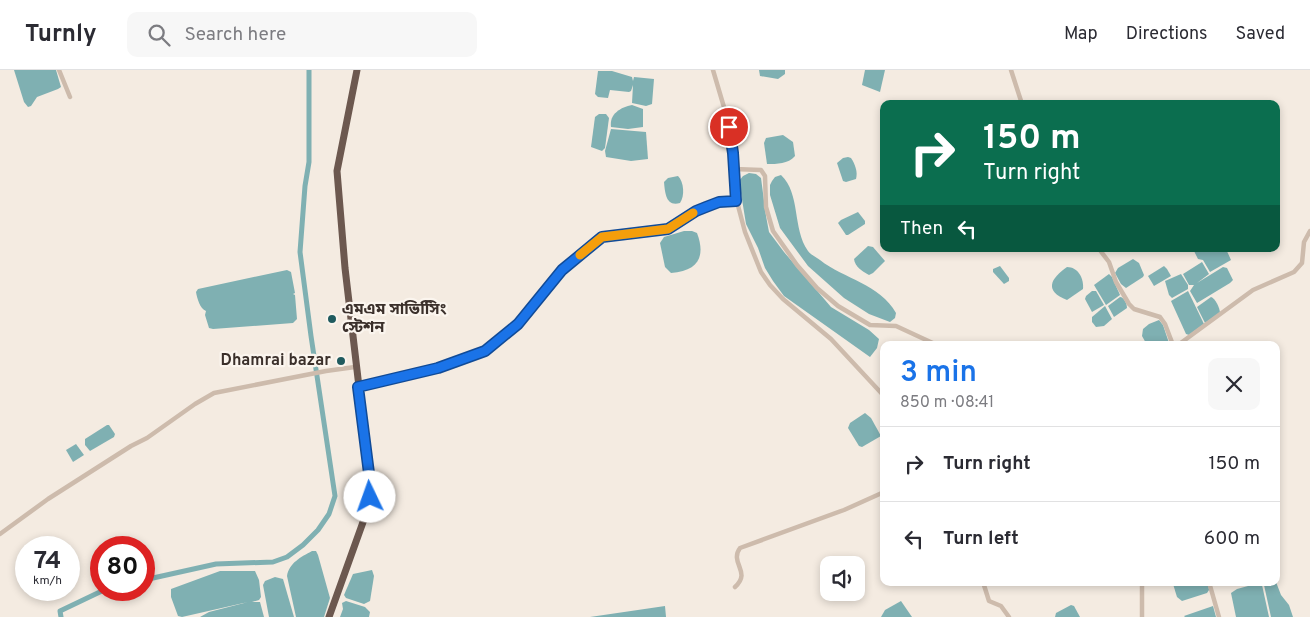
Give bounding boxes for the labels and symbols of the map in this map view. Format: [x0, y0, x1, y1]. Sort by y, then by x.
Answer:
pin [708, 106, 750, 148]
place label: এমএম সাভ‌িসি‌িং স্ট‌েশন [342, 300, 447, 338]
marker: এমএম সাভ‌িসি‌িং স্ট‌েশন [326, 313, 338, 325]
place label: Dhamrai bazar [221, 351, 331, 371]
marker: Dhamrai bazar [335, 355, 347, 367]
position arrow [343, 470, 395, 522]
speed limit sign: 80 [90, 536, 155, 601]

